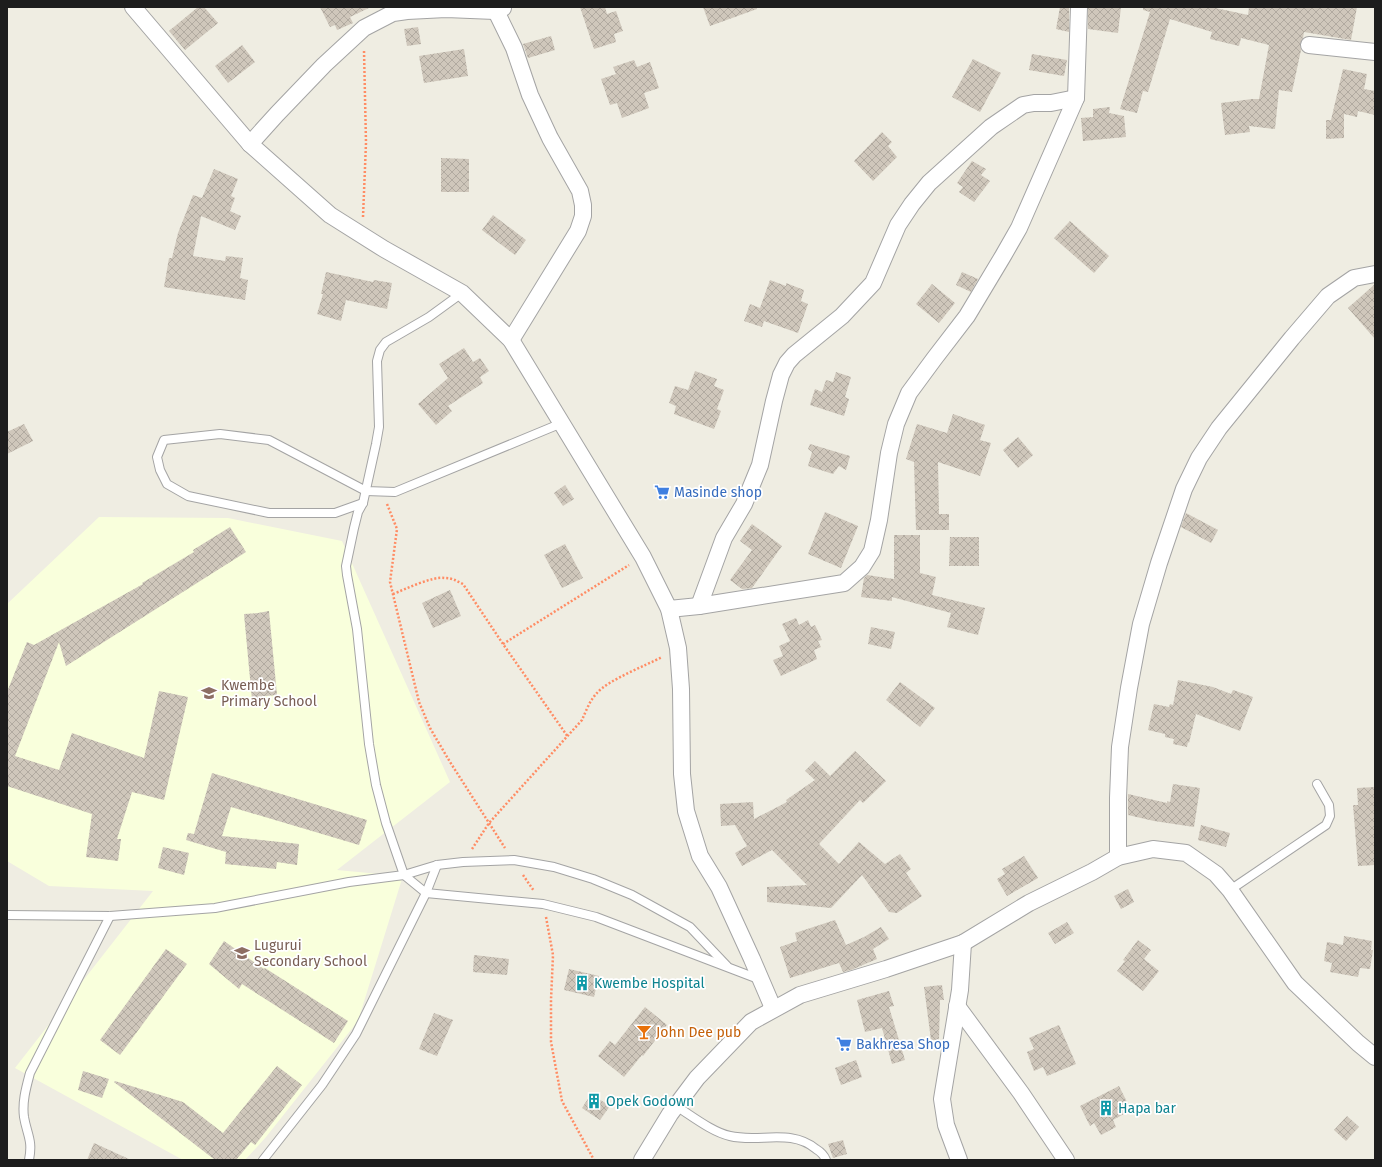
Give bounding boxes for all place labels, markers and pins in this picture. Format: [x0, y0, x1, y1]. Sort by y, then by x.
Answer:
supermarket icon: Masinde shop [653, 483, 671, 501]
place label: Masinde shop [674, 484, 762, 501]
place label: Kwembe Primary School [221, 677, 317, 710]
school or university icon: Kwembe Primary School [200, 684, 218, 702]
place label: Lugurui Secondary School [254, 937, 367, 970]
school or university icon: Lugurui Secondary School [233, 944, 251, 962]
building icon: Kwembe Hospital [573, 974, 591, 992]
place label: Kwembe Hospital [594, 975, 705, 992]
bar icon: John Dee pub [635, 1023, 653, 1041]
place label: John Dee pub [656, 1024, 741, 1041]
supermarket icon: Bakhresa Shop [835, 1035, 853, 1053]
place label: Bakhresa Shop [856, 1036, 950, 1053]
building icon: Opek Godown [585, 1092, 603, 1110]
place label: Opek Godown [606, 1093, 694, 1110]
building icon: Hapa bar [1097, 1099, 1115, 1117]
place label: Hapa bar [1118, 1100, 1176, 1117]

